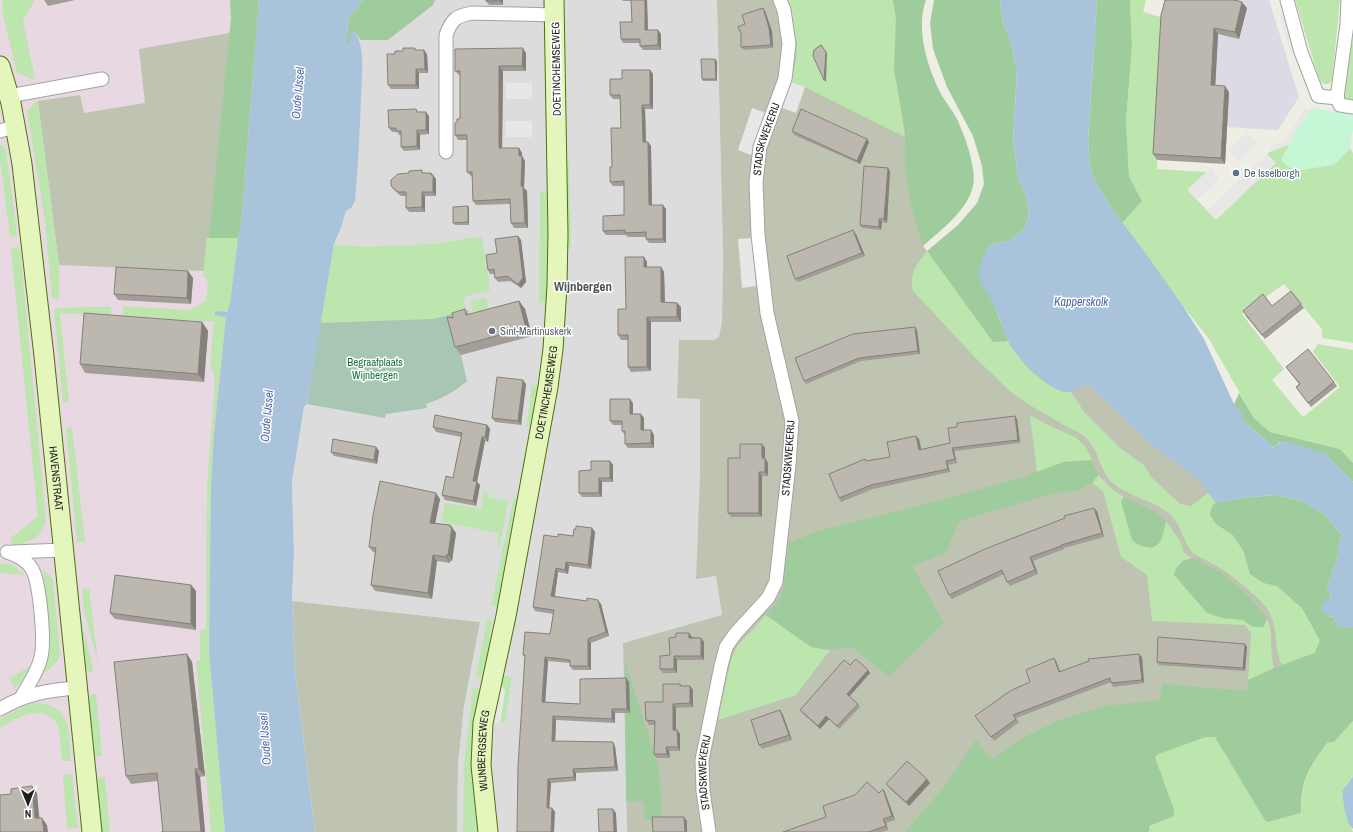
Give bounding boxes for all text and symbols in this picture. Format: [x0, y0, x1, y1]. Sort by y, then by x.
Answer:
street label: DOETINCHEMSEWEG [548, 22, 564, 116]
water label: Oude IJssel [288, 66, 308, 120]
street label: STADSKWEKERIJ [750, 101, 783, 176]
place label: De Isselborgh [1244, 166, 1300, 180]
marker: De Isselborgh [1231, 168, 1241, 178]
district label: Wijnbergen [554, 278, 612, 295]
water label: Kapperskolk [1054, 294, 1109, 310]
place label: Sint-Martinuskerk [500, 324, 572, 338]
marker: Sint-Martinuskerk [487, 326, 497, 336]
street label: DOETINCHEMSEWEG [532, 345, 560, 440]
park label: Begraafplaats Wijnbergen [347, 355, 403, 382]
water label: Oude IJssel [257, 389, 277, 443]
street label: STADSKWEKERIJ [778, 420, 798, 496]
street label: HAVENSTRAAT [46, 445, 67, 512]
street label: WIJNBERGSEWEG [474, 709, 493, 792]
water label: Oude IJssel [255, 712, 275, 765]
street label: STADSKWEKERIJ [695, 734, 714, 811]
north arrow [8, 784, 48, 824]
text: N [25, 807, 32, 821]

